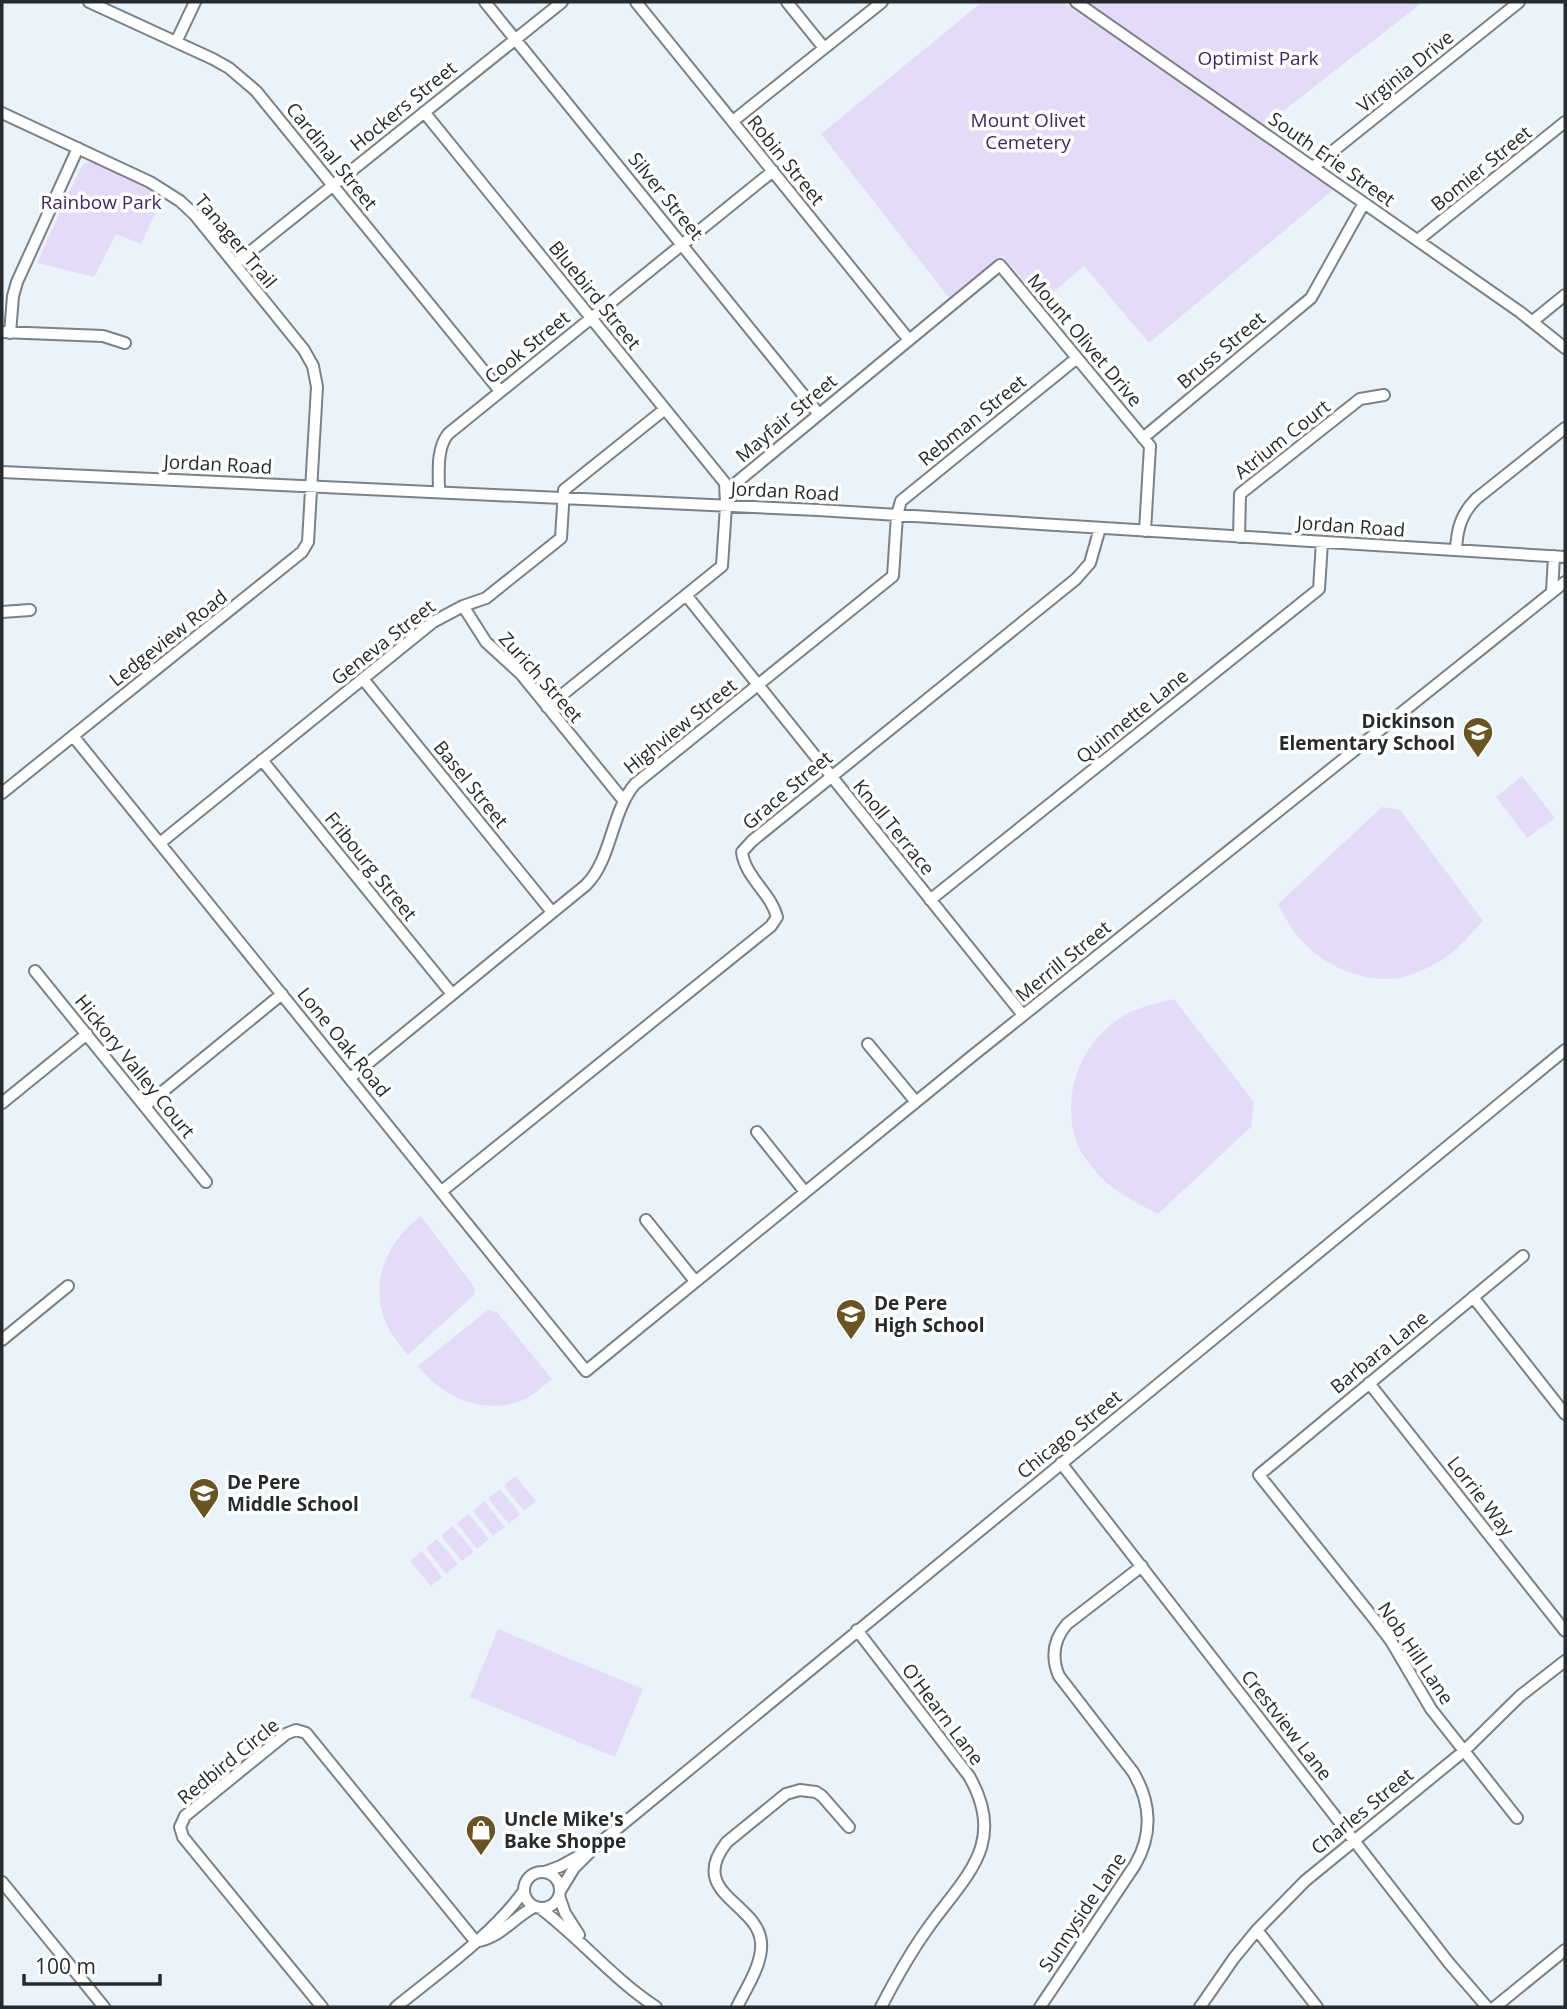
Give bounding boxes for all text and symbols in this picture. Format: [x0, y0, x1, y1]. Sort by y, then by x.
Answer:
street label: Virginia Drive [1351, 24, 1459, 118]
park label: Optimist Park [1198, 45, 1318, 71]
street label: Hockers Street [344, 55, 462, 157]
street label: Cardinal Street [280, 97, 384, 216]
street label: South Erie Street [1264, 106, 1401, 212]
park label: Mount Olivet Cemetery [971, 107, 1086, 155]
street label: Robin Street [742, 109, 831, 211]
street label: Bomier Street [1425, 119, 1537, 217]
street label: Silver Street [623, 147, 710, 246]
street label: Tanager Trail [189, 188, 283, 294]
park label: Rainbow Park [40, 189, 162, 215]
street label: Bluebird Street [543, 235, 647, 355]
street label: Mount Olivet Drive [1022, 268, 1148, 412]
street label: Cook Street [479, 304, 575, 389]
street label: Bruss Street [1171, 305, 1271, 395]
street label: Mayfair Street [730, 368, 842, 468]
street label: Rebman Street [913, 368, 1032, 472]
street label: Atrium Court [1229, 393, 1336, 485]
street label: Jordan Road [161, 448, 273, 480]
street label: Jordan Road [728, 475, 840, 507]
street label: Jordan Road [1294, 509, 1406, 543]
street label: Ledgeview Road [104, 584, 232, 692]
street label: Geneva Street [326, 593, 440, 691]
street label: Zurich Street [493, 626, 589, 728]
street label: Quinnette Lane [1071, 663, 1193, 769]
street label: Highview Street [618, 672, 742, 780]
place label: Dickinson Elementary School [1279, 708, 1455, 756]
school or university icon: Dickinson Elementary School [1461, 715, 1495, 759]
street label: Basel Street [428, 735, 514, 833]
street label: Grace Street [737, 745, 838, 835]
street label: Knoll Terrace [847, 774, 941, 880]
street label: Fribourg Street [319, 806, 423, 926]
street label: Merrill Street [1010, 914, 1116, 1008]
street label: Lone Oak Road [292, 982, 396, 1102]
street label: Hickory Valley Court [69, 989, 201, 1143]
place label: De Pere High School [874, 1290, 985, 1338]
school or university icon: De Pere High School [834, 1297, 868, 1341]
street label: Barbara Lane [1325, 1305, 1433, 1399]
street label: Chicago Street [1011, 1384, 1127, 1484]
street label: Lorrie Way [1442, 1451, 1521, 1542]
place label: De Pere Middle School [227, 1469, 359, 1517]
school or university icon: De Pere Middle School [187, 1476, 221, 1520]
street label: Nob Hill Lane [1372, 1597, 1460, 1709]
street label: O'Hearn Lane [896, 1658, 990, 1770]
street label: Crestview Lane [1236, 1664, 1338, 1786]
street label: Redbird Circle [172, 1712, 284, 1810]
street label: Charles Street [1305, 1762, 1419, 1860]
place label: Uncle Mike's Bake Shoppe [504, 1806, 626, 1854]
shop icon: Uncle Mike's Bake Shoppe [464, 1813, 498, 1857]
street label: Sunnyside Lane [1032, 1847, 1132, 1977]
scale bar [24, 1942, 161, 1986]
text: 100 m [35, 1952, 96, 1980]

